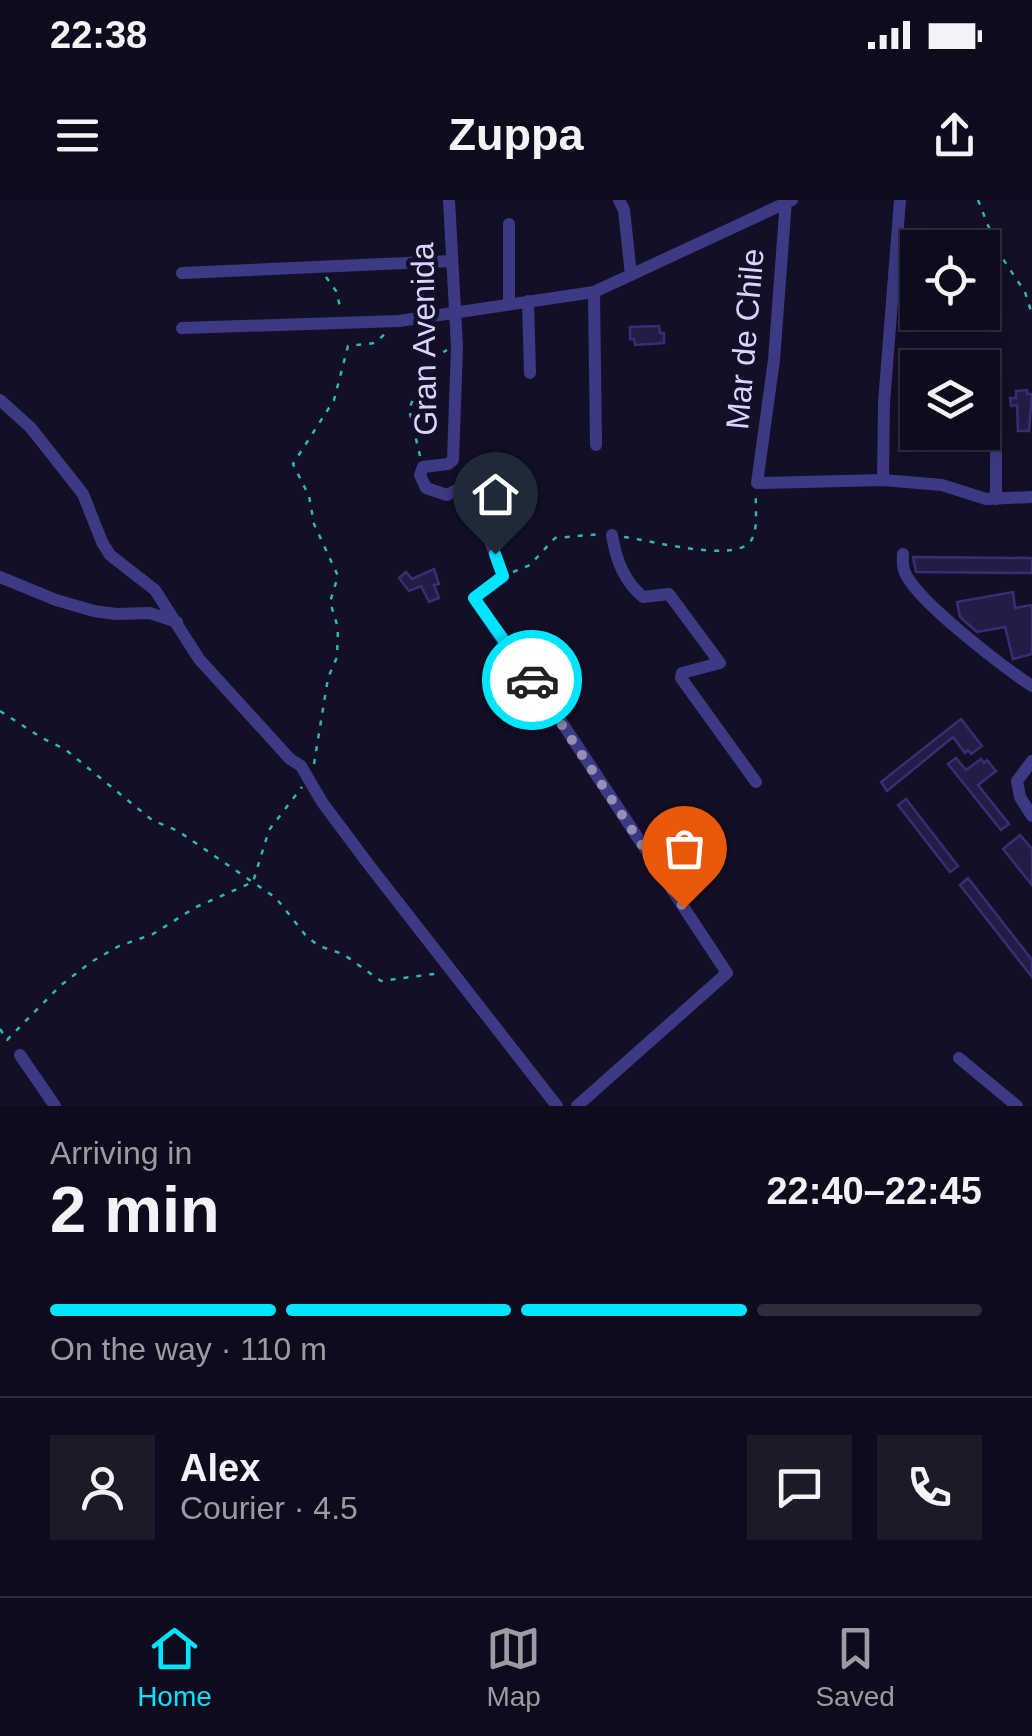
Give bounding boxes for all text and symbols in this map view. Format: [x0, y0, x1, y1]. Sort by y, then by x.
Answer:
text: 22:38 [50, 14, 147, 56]
icon: menu [50, 108, 105, 163]
icon: share [927, 108, 982, 163]
text: Zuppa [449, 109, 583, 160]
map controls [900, 230, 1000, 450]
button: locate [900, 230, 1000, 330]
street label: Gran Avenida [404, 242, 444, 436]
street label: Mar de Chile [719, 247, 771, 431]
button: layers [900, 350, 1000, 450]
pin [453, 452, 538, 555]
icon: home [468, 467, 523, 522]
courier [482, 630, 582, 730]
icon: car [505, 653, 560, 708]
pin [642, 806, 727, 909]
icon: bag [657, 821, 712, 876]
text: Arriving in [50, 1135, 192, 1171]
text: 22:40–22:45 [766, 1170, 982, 1212]
text: 2 min [50, 1173, 220, 1246]
text: On the way · 110 m [50, 1331, 327, 1367]
button: person [50, 1435, 155, 1540]
button: chat [747, 1435, 852, 1540]
button: phone [877, 1435, 982, 1540]
text: Alex [180, 1447, 260, 1489]
text: Courier · 4.5 [180, 1490, 358, 1526]
tab: Home [137, 1621, 212, 1713]
tab: Map [486, 1621, 541, 1713]
tab: Saved [815, 1621, 895, 1713]

